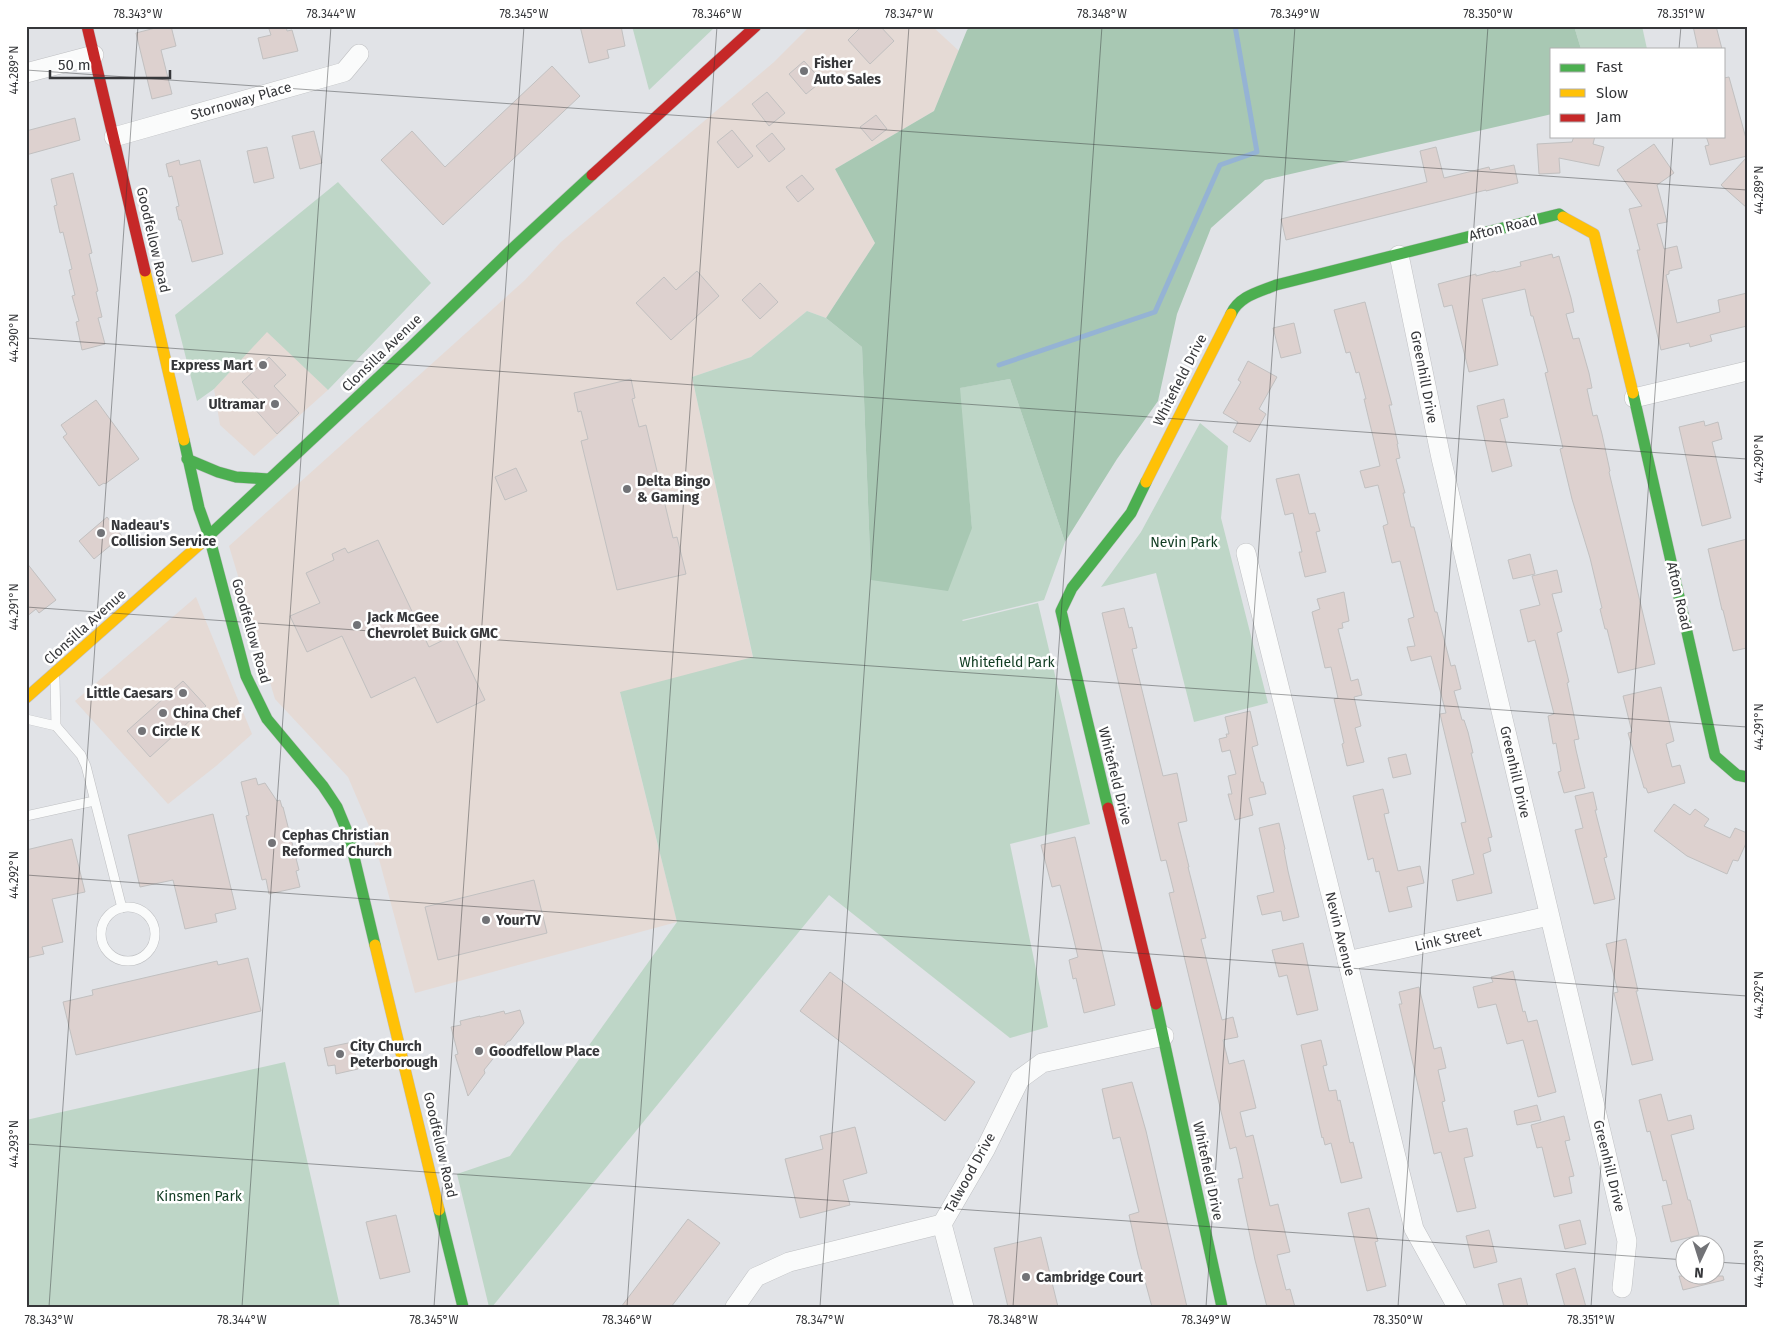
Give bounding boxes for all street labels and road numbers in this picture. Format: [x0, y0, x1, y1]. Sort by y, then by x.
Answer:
street label: Stornoway Place [189, 78, 293, 124]
street label: Goodfellow Road [133, 185, 173, 295]
street label: Afton Road [1467, 211, 1539, 245]
street label: Clonsilla Avenue [338, 311, 426, 395]
street label: Greenhill Drive [1407, 329, 1441, 425]
street label: Whitefield Drive [1150, 331, 1210, 429]
street label: Afton Road [1663, 560, 1695, 632]
street label: Goodfellow Road [228, 577, 274, 685]
street label: Clonsilla Avenue [40, 586, 130, 668]
street label: Greenhill Drive [1496, 724, 1534, 820]
street label: Whitefield Drive [1095, 725, 1135, 827]
street label: Nevin Avenue [1321, 890, 1359, 978]
street label: Link Street [1413, 923, 1484, 955]
street label: Goodfellow Road [420, 1090, 460, 1200]
street label: Greenhill Drive [1589, 1118, 1629, 1214]
street label: Whitefield Drive [1189, 1120, 1227, 1222]
street label: Talwood Drive [941, 1130, 999, 1216]

